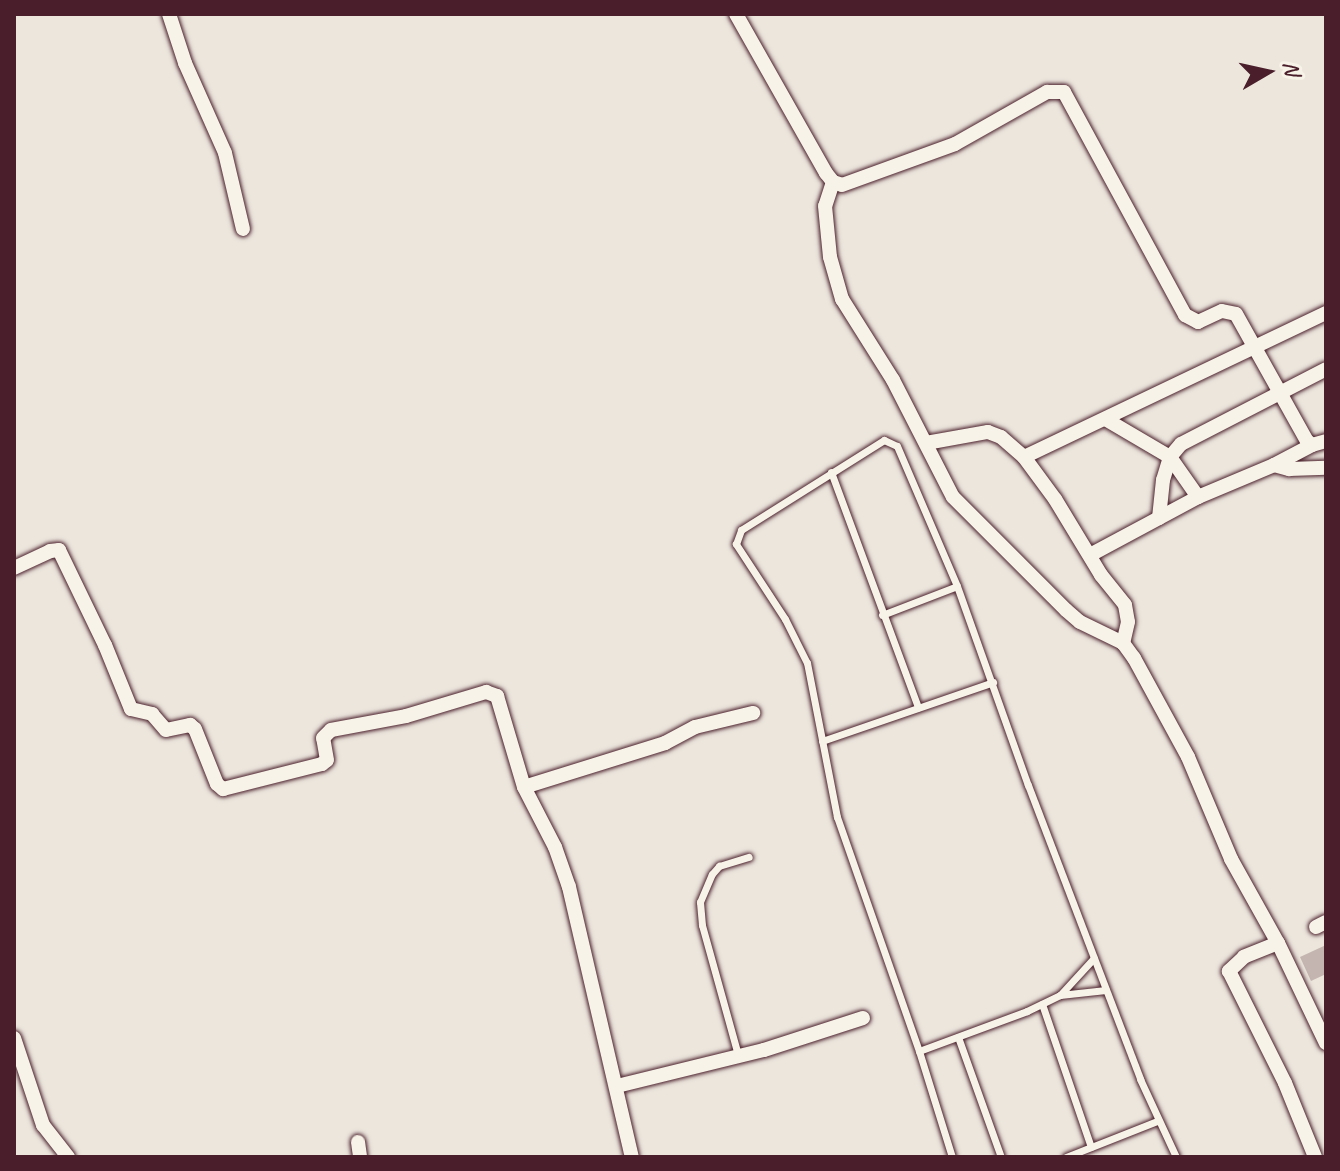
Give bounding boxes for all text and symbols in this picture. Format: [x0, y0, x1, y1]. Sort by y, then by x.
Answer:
north arrow [1228, 32, 1308, 112]
text: N [1277, 59, 1307, 77]

